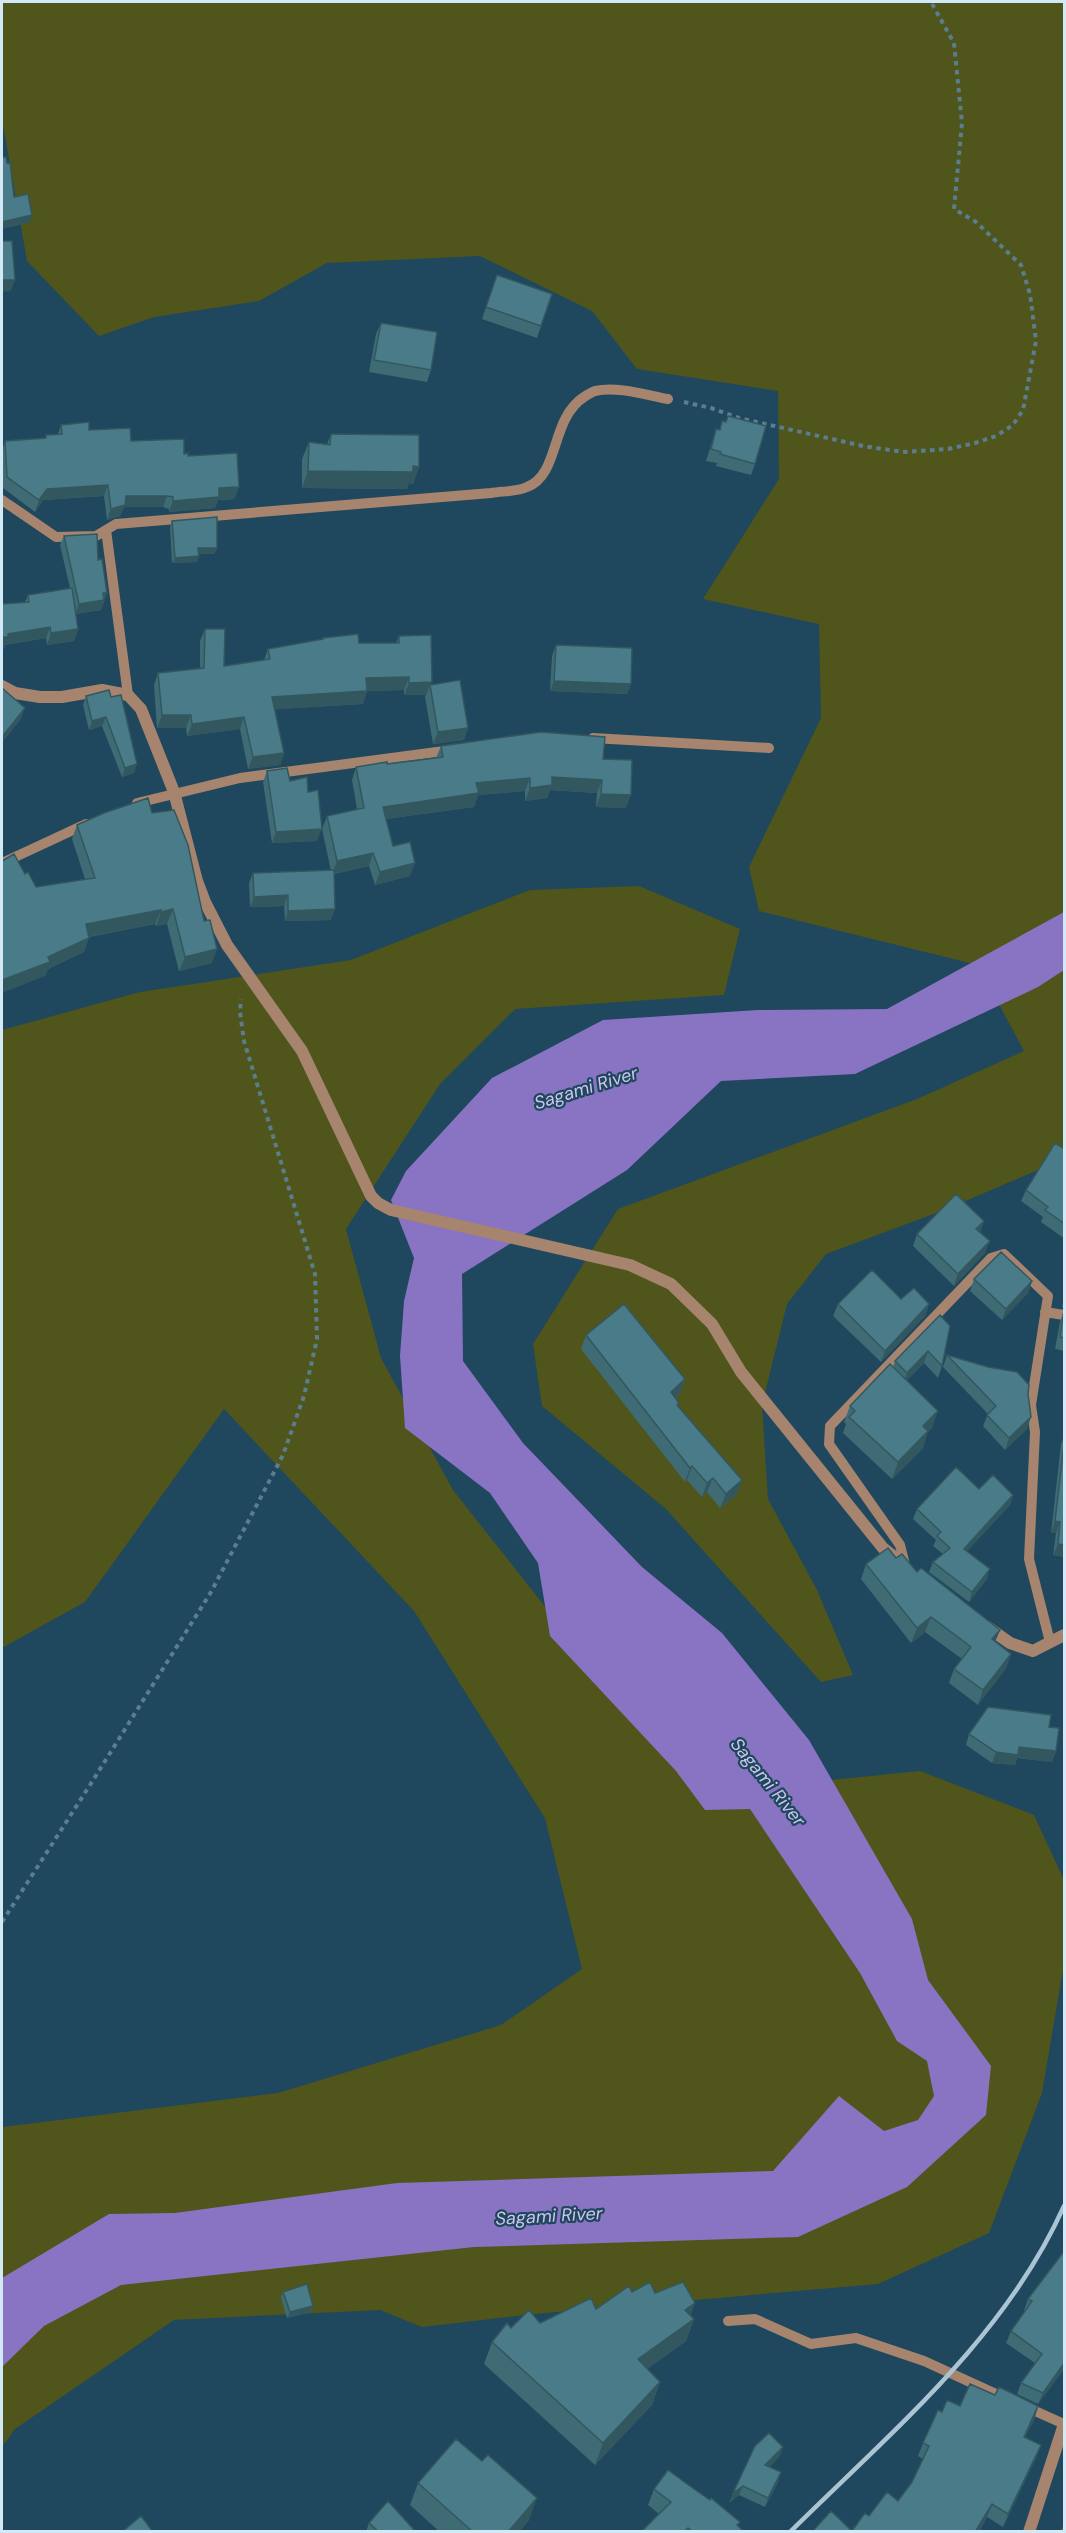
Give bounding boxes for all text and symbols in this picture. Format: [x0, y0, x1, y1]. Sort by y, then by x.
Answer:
water label: Sagami River [531, 1060, 642, 1115]
water label: Sagami River [725, 1733, 812, 1832]
water label: Sagami River [495, 2201, 604, 2231]

